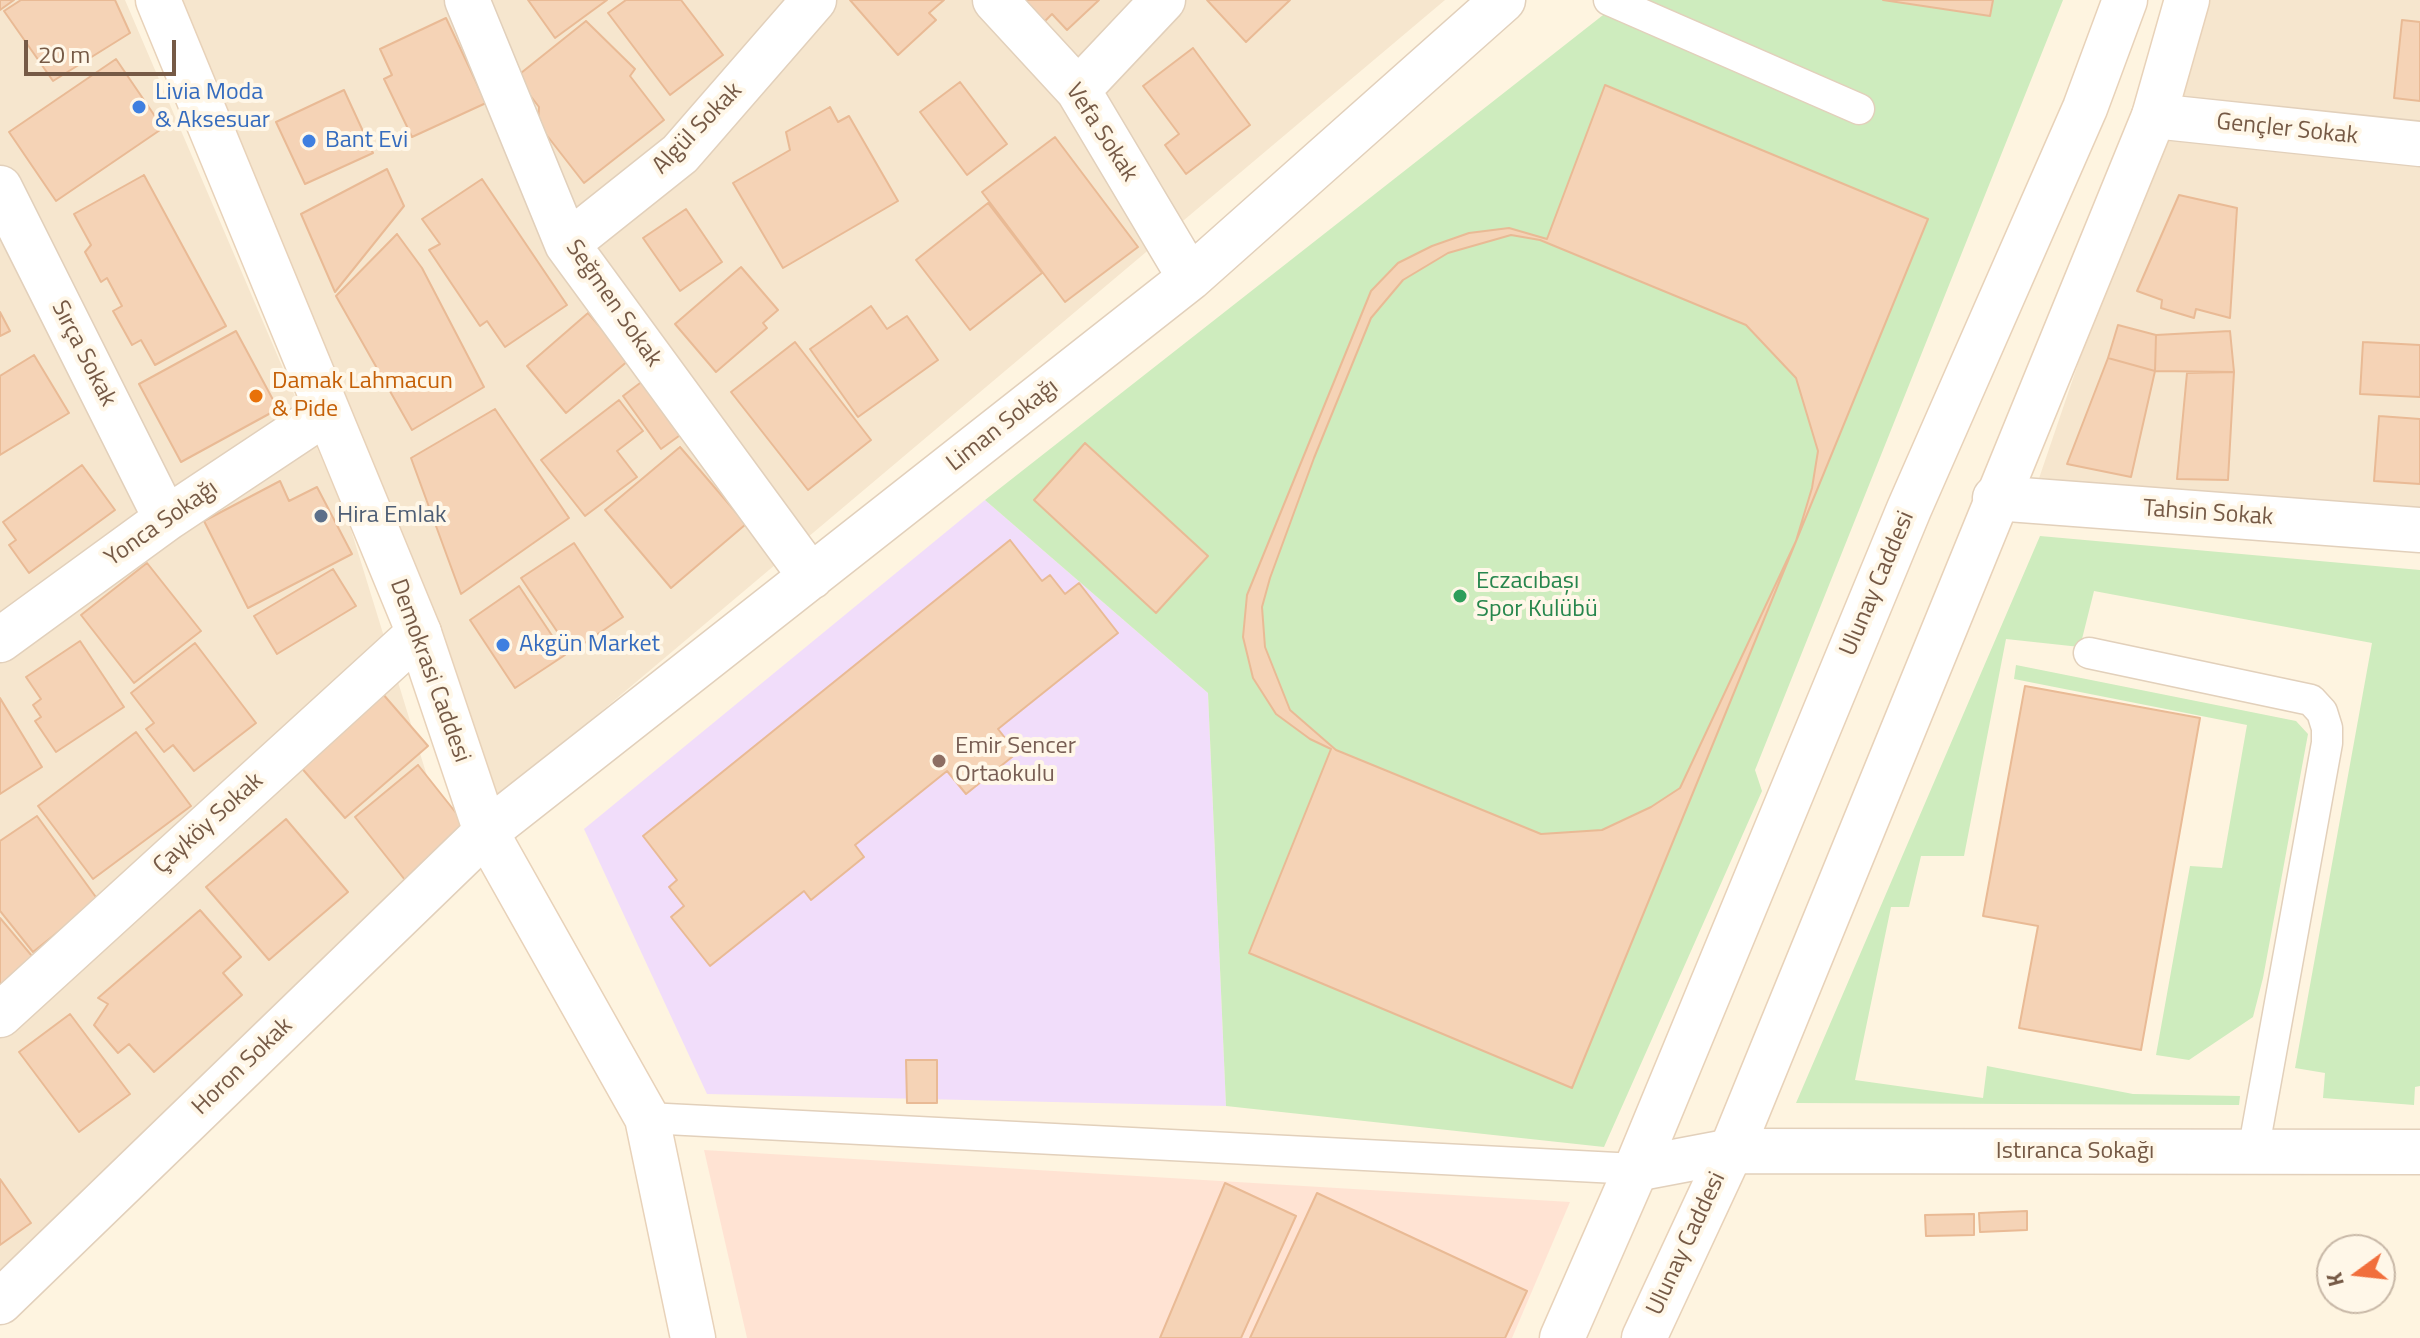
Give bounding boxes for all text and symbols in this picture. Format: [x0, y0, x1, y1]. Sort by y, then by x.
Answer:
scale bar [28, 24, 180, 74]
text: 20 m [38, 36, 90, 72]
street label: Algül Sokak [647, 77, 749, 181]
place label: Livia Moda & Aksesuar [155, 79, 270, 135]
street label: Vefa Sokak [1059, 79, 1143, 187]
marker: Livia Moda & Aksesuar [130, 98, 148, 116]
street label: Gençler Sokak [2215, 108, 2359, 152]
place label: Bant Evi [325, 127, 408, 155]
marker: Bant Evi [300, 132, 318, 150]
street label: Seğmen Sokak [559, 235, 667, 373]
street label: Sırça Sokak [44, 296, 122, 412]
place label: Damak Lahmacun & Pide [272, 368, 453, 424]
street label: Liman Sokağı [941, 373, 1065, 479]
marker: Damak Lahmacun & Pide [247, 387, 265, 405]
street label: Yonca Sokağı [100, 475, 224, 573]
street label: Tahsin Sokak [2142, 495, 2274, 533]
place label: Hira Emlak [337, 502, 446, 530]
marker: Hira Emlak [312, 507, 330, 525]
street label: Ulunay Caddesi [1835, 507, 1921, 661]
place label: Eczacıbaşı Spor Kulübü [1476, 568, 1598, 624]
street label: Demokrasi Caddesi [382, 575, 476, 767]
marker: Eczacıbaşı Spor Kulübü [1451, 587, 1469, 605]
place label: Akgün Market [519, 631, 660, 659]
marker: Akgün Market [494, 636, 512, 654]
place label: Emir Sencer Ortaokulu [955, 733, 1076, 789]
marker: Emir Sencer Ortaokulu [930, 752, 948, 770]
street label: Çayköy Sokak [148, 767, 270, 881]
street label: Horon Sokak [187, 1012, 299, 1122]
street label: Istıranca Sokağı [1996, 1138, 2154, 1166]
street label: Ulunay Caddesi [1641, 1168, 1733, 1320]
north arrow [2316, 1234, 2396, 1314]
text: K [2317, 1269, 2353, 1290]

